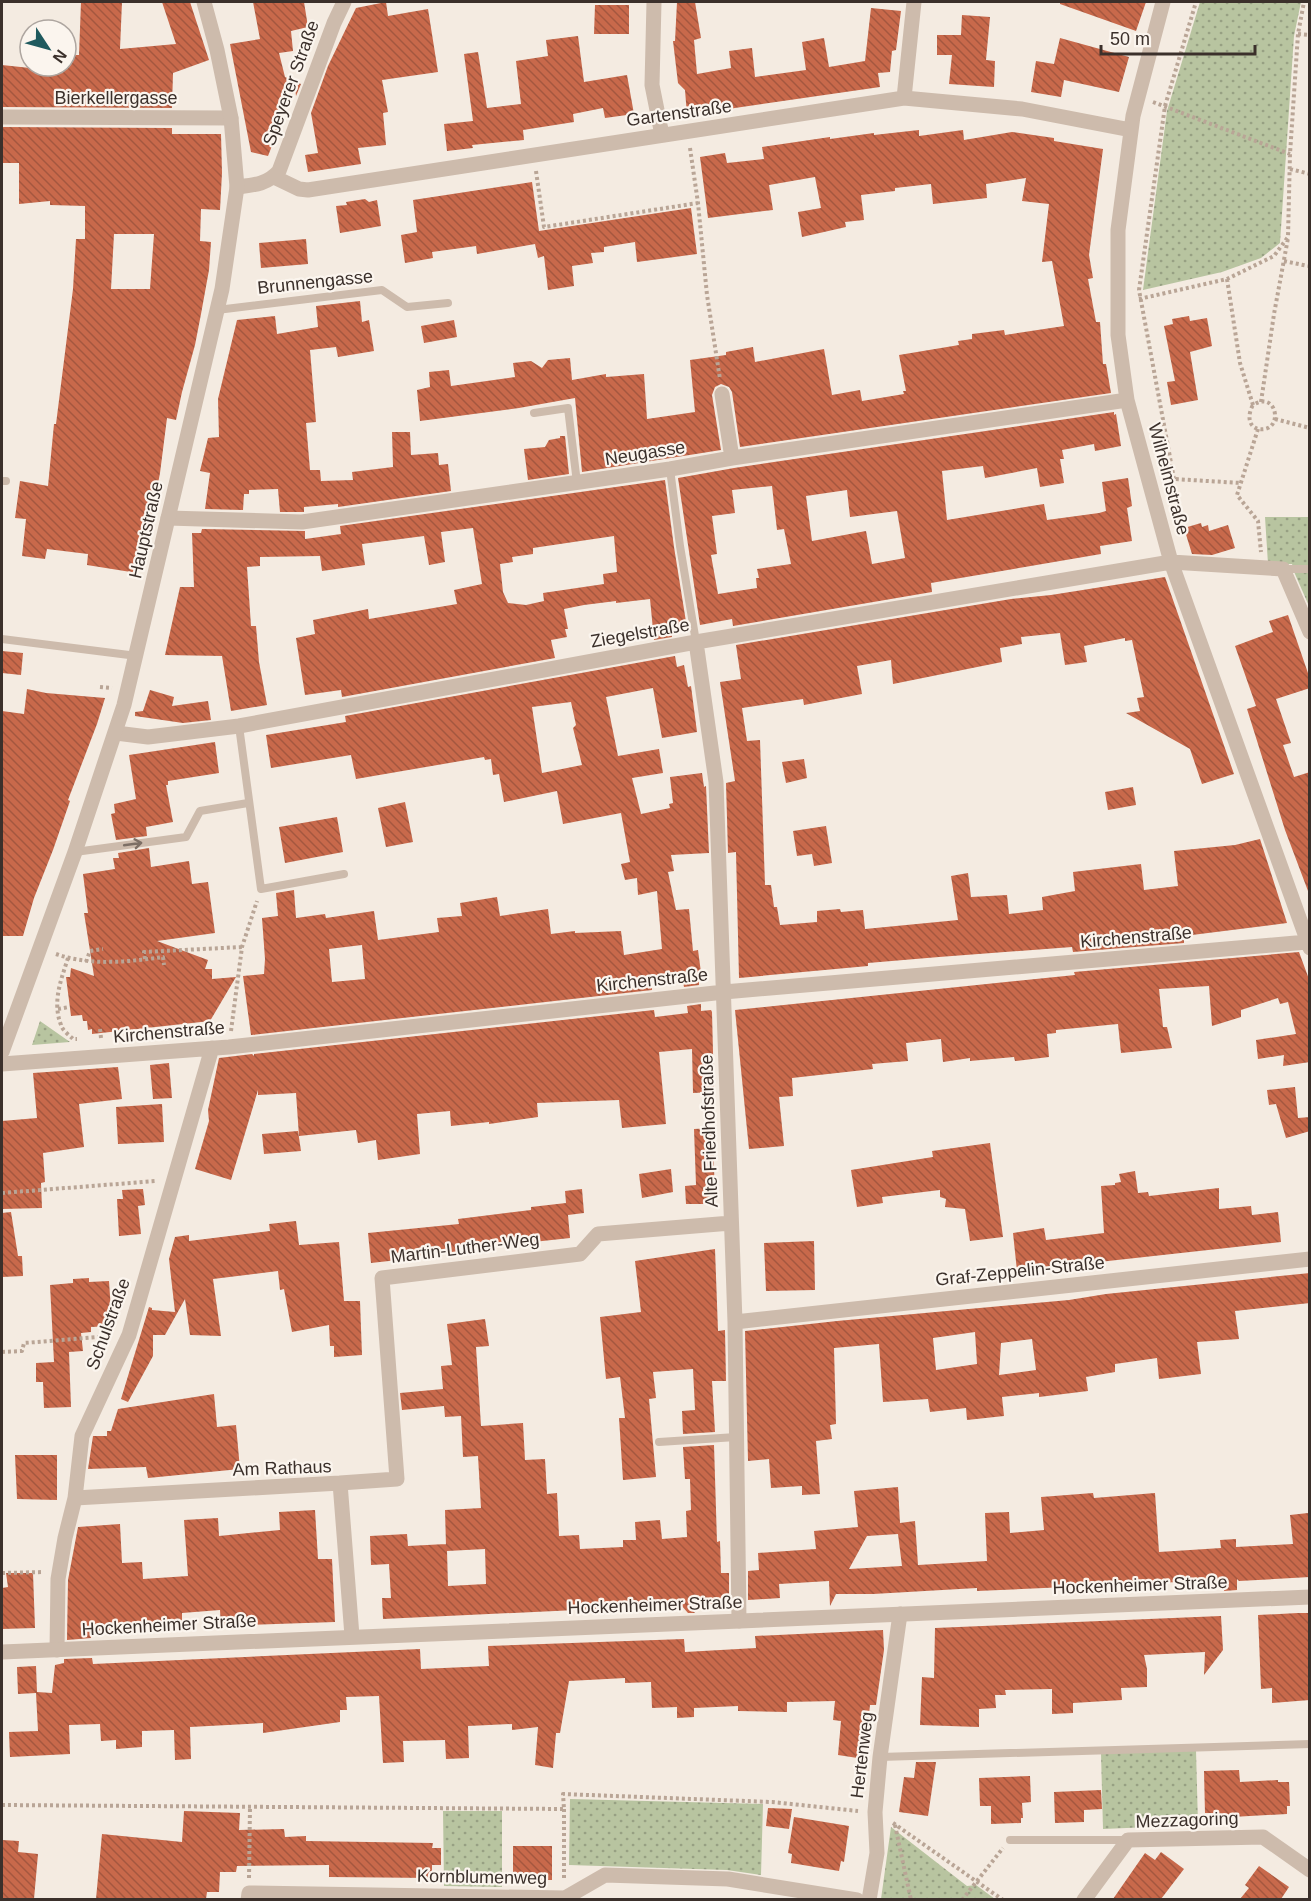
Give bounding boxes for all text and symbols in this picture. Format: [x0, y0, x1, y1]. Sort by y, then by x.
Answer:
north arrow [18, 18, 78, 78]
street label: Speyerer Straße [259, 18, 323, 148]
scale bar [1101, 18, 1256, 56]
text: 50 m [1110, 29, 1150, 49]
text: N [49, 47, 70, 66]
street label: Bierkellergasse [54, 88, 178, 108]
street label: Gartenstraße [625, 96, 733, 130]
street label: Brunnengasse [256, 266, 374, 298]
street label: Wilhelmstraße [1144, 421, 1194, 537]
street label: Neugasse [603, 437, 687, 469]
street label: Hauptstraße [125, 479, 167, 581]
street label: Ziegelstraße [589, 614, 691, 652]
one-way arrow [123, 838, 143, 849]
street label: Kirchenstraße [1079, 922, 1193, 952]
street label: Kirchenstraße [595, 964, 709, 996]
street label: Kirchenstraße [112, 1017, 226, 1047]
street label: Alte Friedhofstraße [696, 1054, 722, 1208]
street label: Martin-Luther-Weg [389, 1229, 541, 1267]
street label: Graf-Zeppelin-Straße [934, 1252, 1106, 1290]
street label: Schulstraße [82, 1275, 134, 1373]
street label: Am Rathaus [232, 1456, 332, 1480]
street label: Hockenheimer Straße [1052, 1572, 1228, 1598]
street label: Hockenheimer Straße [567, 1592, 743, 1618]
street label: Hockenheimer Straße [81, 1610, 257, 1640]
street label: Hertenweg [847, 1711, 877, 1799]
street label: Mezzagoring [1135, 1808, 1239, 1832]
street label: Kornblumenweg [417, 1866, 547, 1888]

